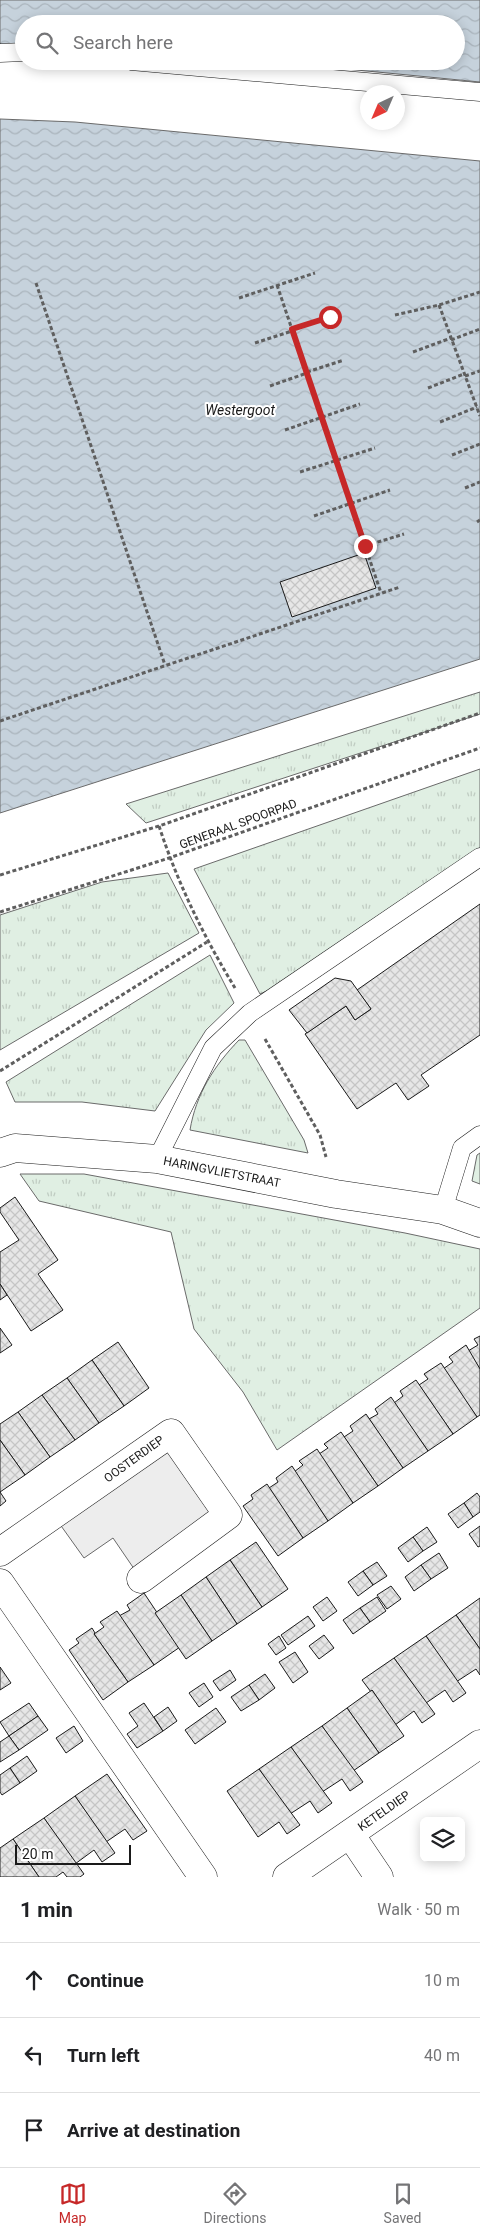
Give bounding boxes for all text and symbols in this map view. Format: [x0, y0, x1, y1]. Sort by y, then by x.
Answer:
search box [15, 15, 465, 70]
icon: search [33, 29, 61, 57]
text: Search here [73, 31, 173, 54]
north arrow [360, 85, 405, 130]
route start [319, 306, 342, 329]
water label: Westergoot [205, 402, 275, 418]
route end [354, 535, 377, 558]
street label: GENERAAL SPOORPAD [177, 796, 299, 852]
street label: HARINGVLIETSTRAAT [162, 1154, 282, 1190]
street label: OOSTERDIEP [101, 1432, 167, 1485]
street label: KETELDIEP [355, 1788, 413, 1834]
map controls [420, 1817, 465, 1862]
button: layers [420, 1817, 465, 1862]
scale bar [15, 1842, 131, 1865]
text: 20 m [22, 1846, 54, 1862]
text: 1 min [20, 1898, 73, 1922]
text: Walk · 50 m [377, 1900, 460, 1919]
icon: ahead [20, 1966, 48, 1994]
text: Continue [67, 1969, 144, 1992]
text: 10 m [424, 1971, 460, 1990]
icon: left [20, 2041, 48, 2069]
text: Turn left [67, 2044, 140, 2067]
text: 40 m [424, 2046, 460, 2065]
icon: arrive [20, 2116, 48, 2144]
text: Arrive at destination [67, 2119, 240, 2142]
tab: Map [59, 2180, 87, 2226]
tab: Directions [204, 2180, 267, 2226]
tab: Saved [384, 2180, 421, 2226]

